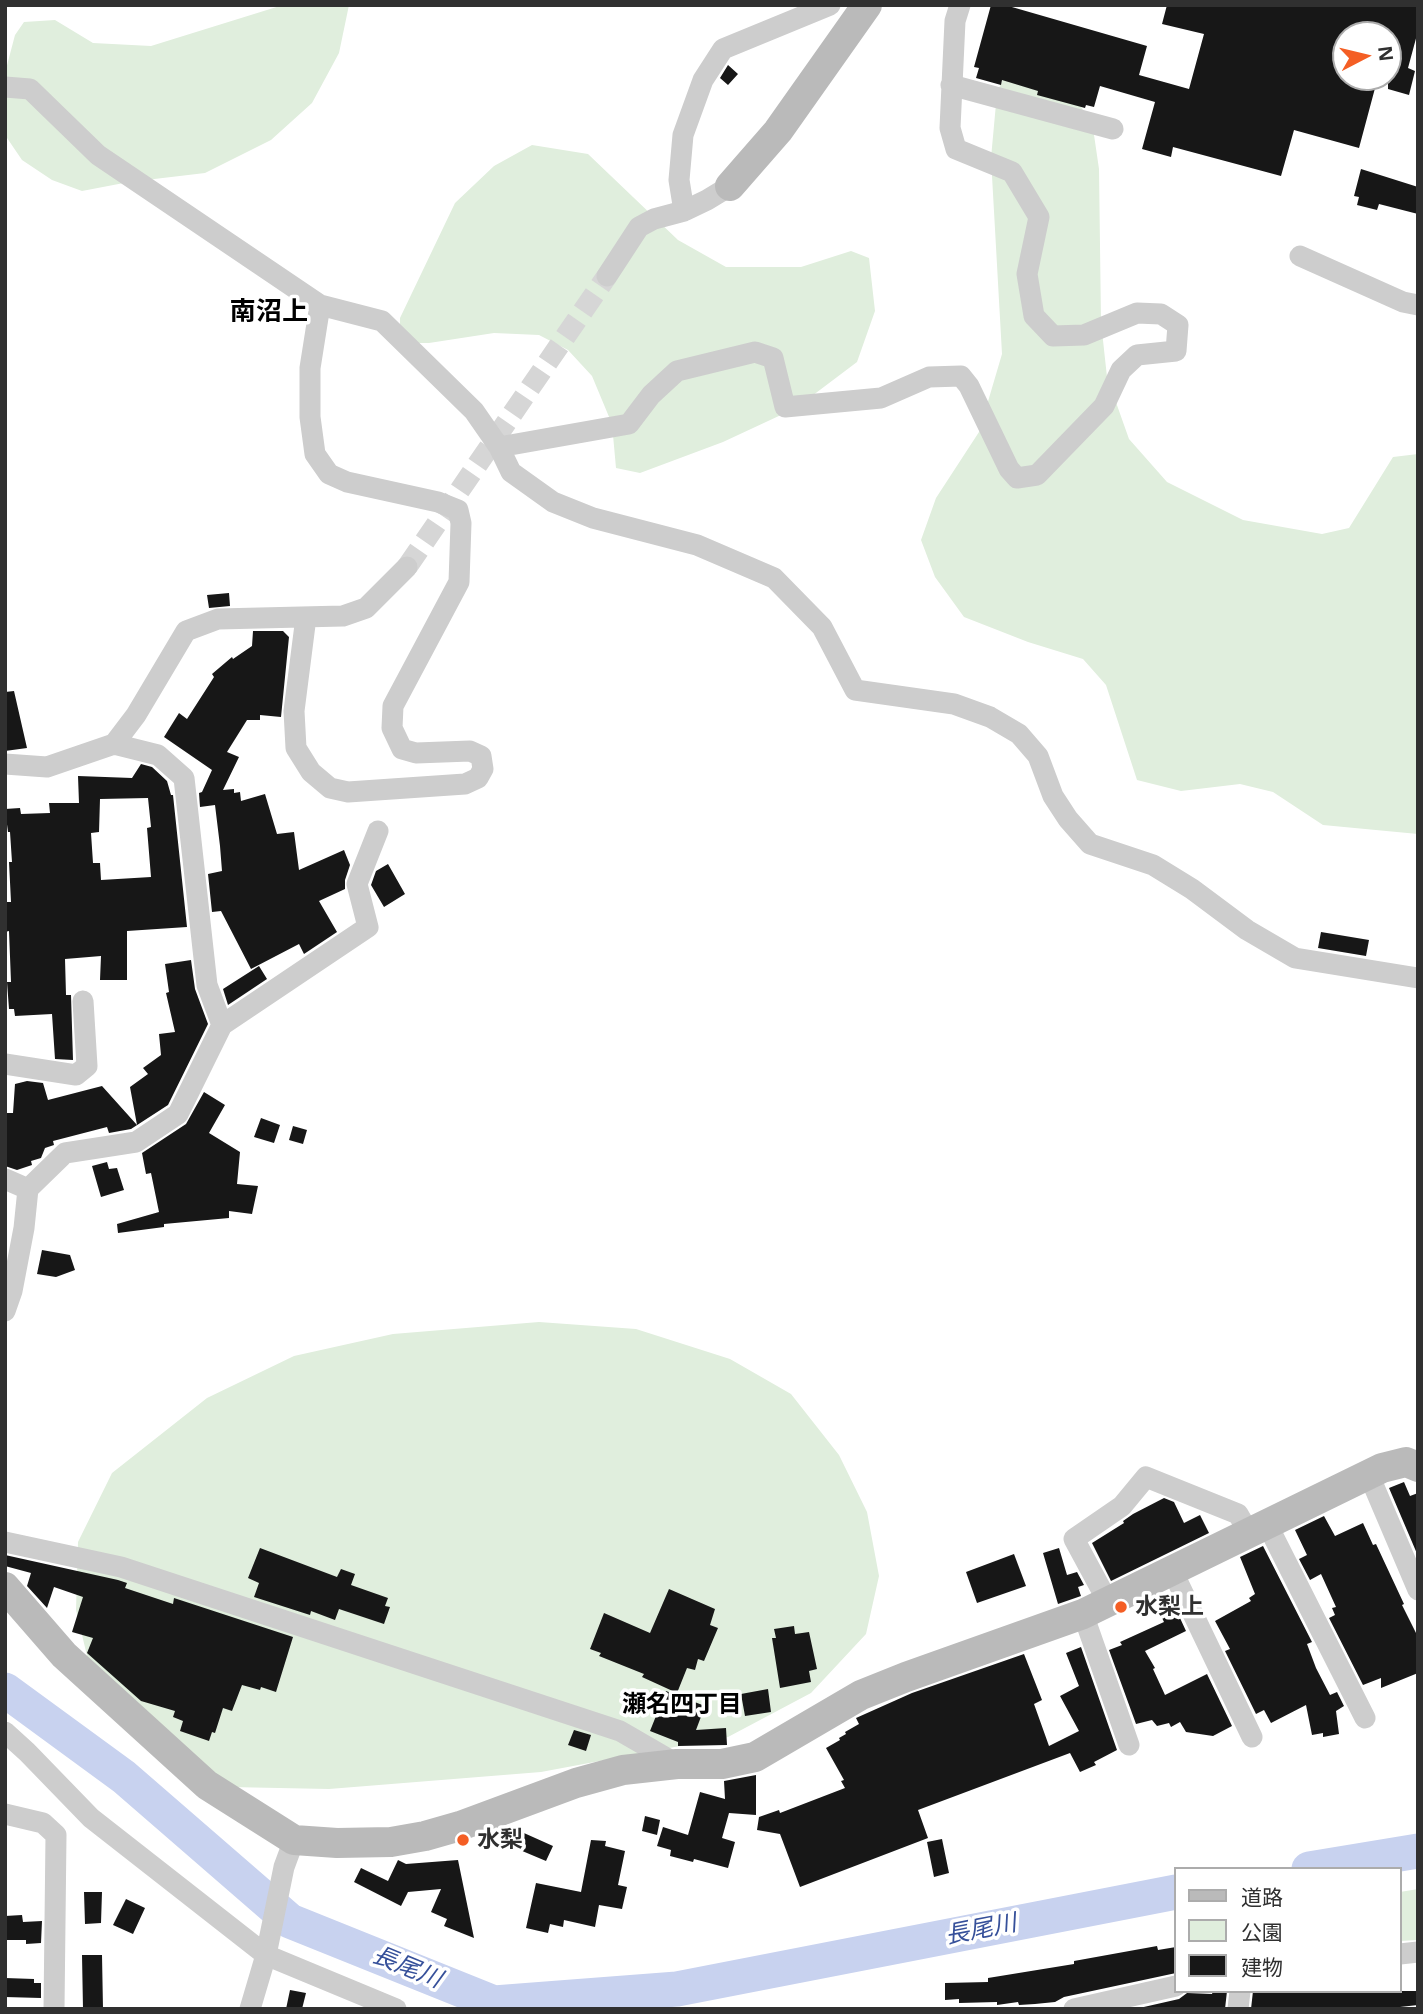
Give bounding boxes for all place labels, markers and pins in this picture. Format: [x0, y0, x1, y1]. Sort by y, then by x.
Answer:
place label: 水梨上 [1135, 1593, 1204, 1621]
marker: 水梨上 [1113, 1599, 1129, 1615]
place label: 水梨 [477, 1826, 523, 1854]
marker: 水梨 [455, 1832, 471, 1848]

